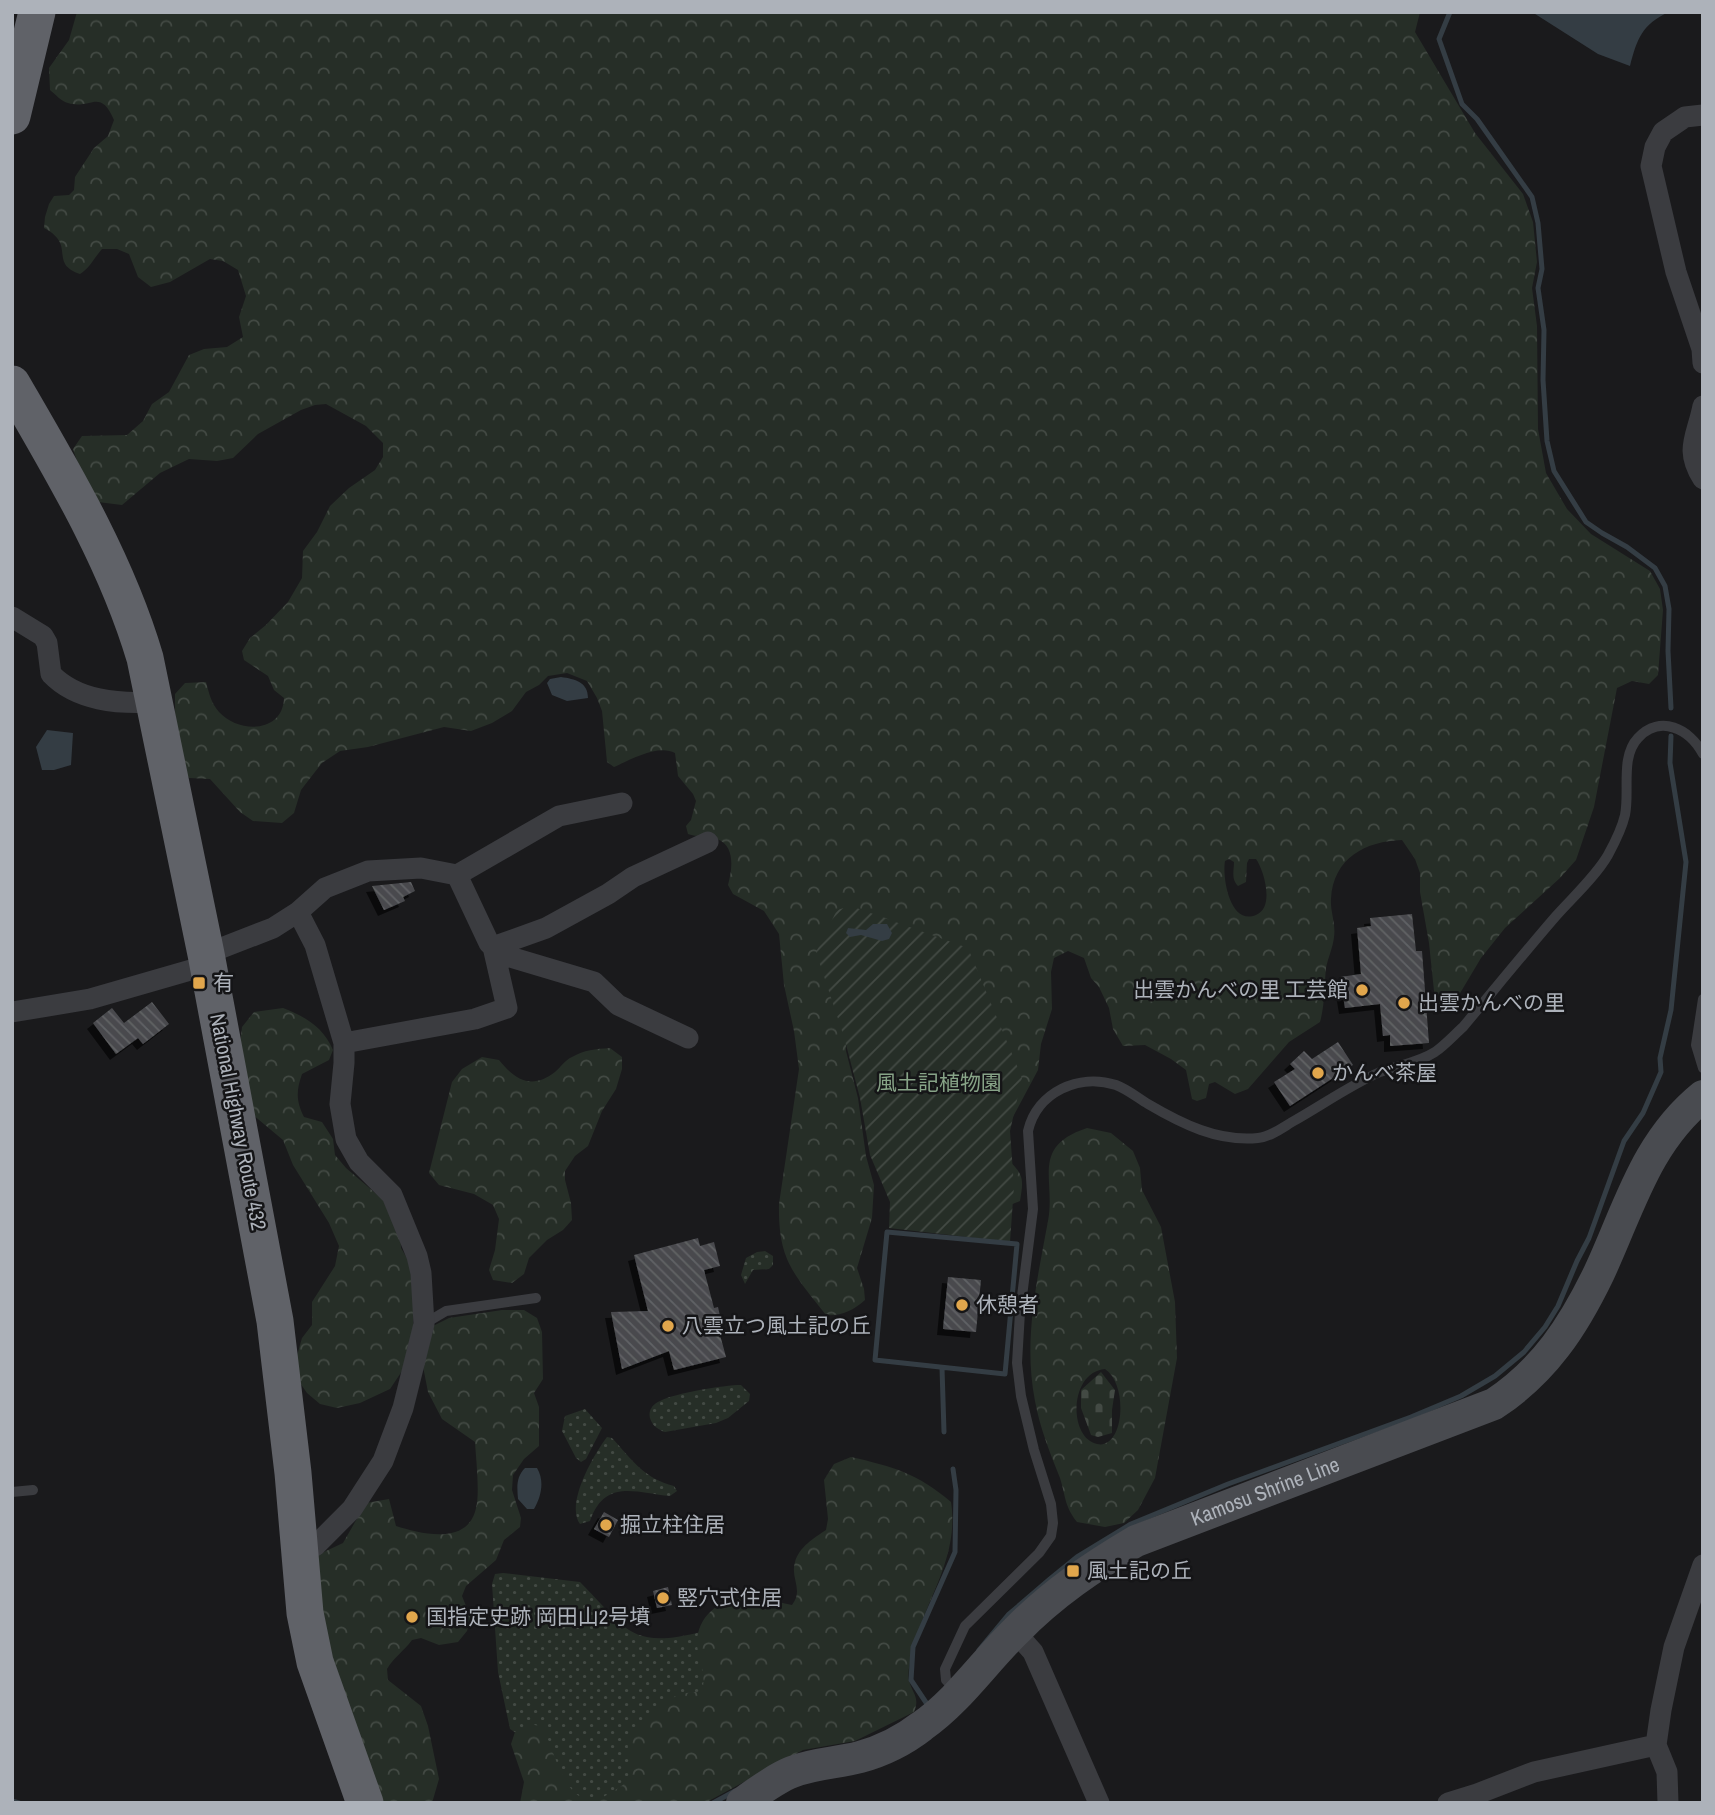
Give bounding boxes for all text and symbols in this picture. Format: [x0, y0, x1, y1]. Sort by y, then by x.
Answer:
place label: 有 [213, 968, 234, 997]
marker: 有 [191, 975, 207, 991]
place label: 出雲かんべの里 工芸館 [1133, 975, 1348, 1004]
marker: 出雲かんべの里 工芸館 [1354, 982, 1370, 998]
place label: 出雲かんべの里 [1418, 988, 1565, 1017]
marker: 出雲かんべの里 [1396, 995, 1412, 1011]
street label: National Highway Route 432 [203, 1011, 274, 1233]
place label: かんべ茶屋 [1332, 1058, 1437, 1087]
marker: かんべ茶屋 [1310, 1065, 1326, 1081]
park label: 風土記植物園 [876, 1068, 1002, 1097]
place label: 休憩者 [976, 1290, 1039, 1319]
marker: 休憩者 [954, 1297, 970, 1313]
place label: 八雲立つ風土記の丘 [682, 1311, 871, 1340]
marker: 八雲立つ風土記の丘 [660, 1318, 676, 1334]
street label: Kamosu Shrine Line [1186, 1450, 1343, 1533]
place label: 掘立柱住居 [620, 1510, 725, 1539]
marker: 掘立柱住居 [598, 1517, 614, 1533]
place label: 風土記の丘 [1087, 1556, 1192, 1585]
marker: 風土記の丘 [1065, 1563, 1081, 1579]
place label: 竪穴式住居 [677, 1583, 782, 1612]
marker: 竪穴式住居 [655, 1590, 671, 1606]
place label: 国指定史跡 岡田山2号墳 [426, 1602, 650, 1631]
marker: 国指定史跡 岡田山2号墳 [404, 1609, 420, 1625]

